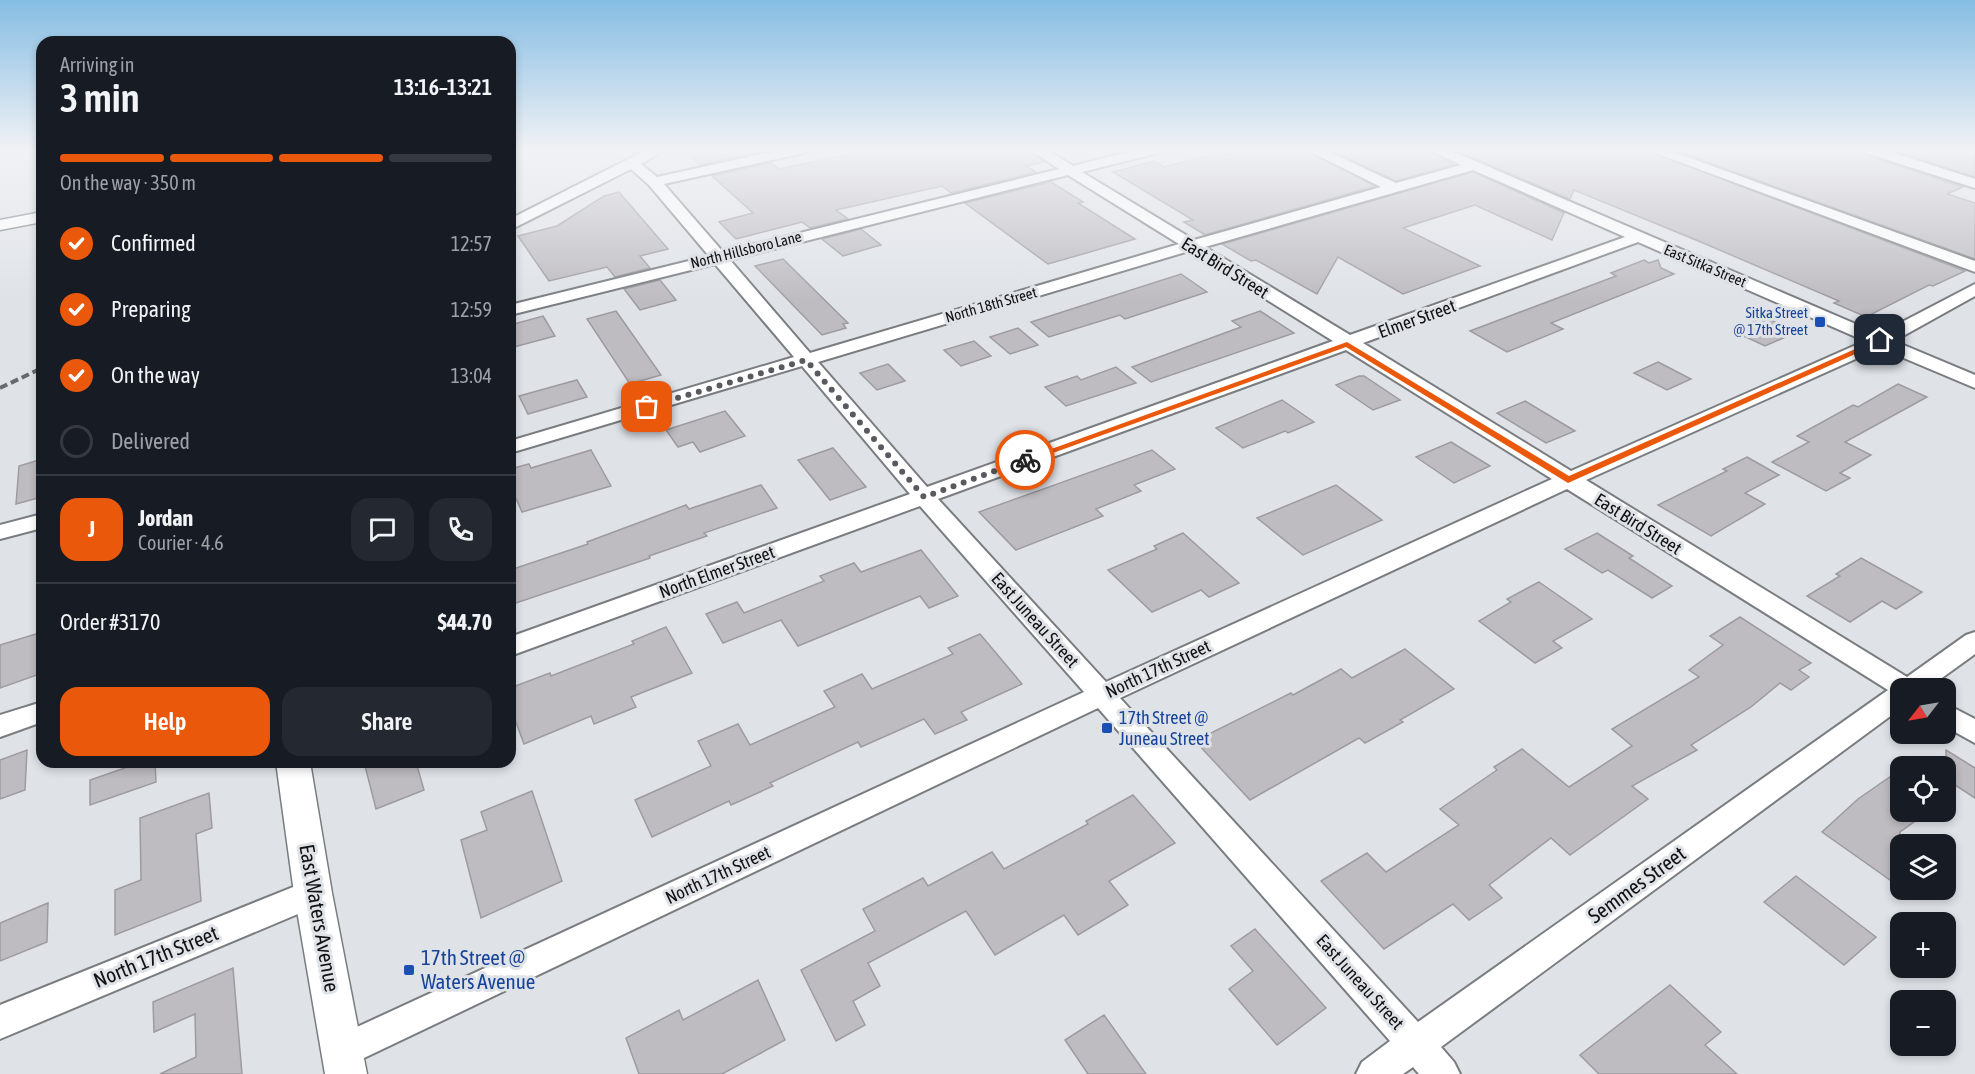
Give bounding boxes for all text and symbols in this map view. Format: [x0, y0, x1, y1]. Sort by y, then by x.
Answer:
text: Arriving in [60, 53, 134, 76]
text: 13:16–13:21 [394, 74, 492, 100]
text: 3 min [60, 76, 140, 120]
text: On the way · 350 m [60, 171, 196, 194]
icon: check [60, 227, 93, 260]
street label: North Hillsboro Lane [689, 227, 803, 272]
text: Confirmed [111, 230, 196, 256]
text: 12:57 [451, 232, 492, 255]
street label: East Bird Street [1178, 233, 1273, 303]
street label: East Sitka Street [1662, 241, 1749, 290]
street label: North 18th Street [943, 283, 1039, 326]
icon: check [60, 293, 93, 326]
street label: Elmer Street [1375, 295, 1458, 342]
text: Preparing [111, 296, 191, 322]
text: 12:59 [451, 298, 492, 321]
place label: Sitka Street @ 17th Street [1734, 304, 1808, 338]
pin [1854, 314, 1905, 365]
marker: Sitka Street @ 17th Street [1813, 315, 1827, 329]
icon: home [1863, 323, 1896, 356]
icon: check [60, 359, 93, 392]
text: On the way [111, 362, 200, 388]
text: 13:04 [450, 364, 492, 387]
pin [621, 381, 672, 432]
icon: bag [630, 390, 663, 423]
text: Delivered [111, 428, 190, 454]
courier [995, 430, 1055, 490]
icon: bike [1009, 444, 1042, 477]
street label: East Bird Street [1591, 489, 1686, 559]
button: chat [351, 498, 414, 561]
button: phone [429, 498, 492, 561]
text: Jordan [138, 505, 193, 531]
text: J [88, 516, 95, 542]
text: Courier · 4.6 [138, 531, 224, 554]
street label: North Elmer Street [656, 541, 777, 602]
street label: East Juneau Street [987, 568, 1083, 671]
text: Order #3170 [60, 609, 160, 635]
text: $44.70 [437, 609, 492, 635]
street label: North 17th Street [1102, 635, 1214, 702]
north arrow [1890, 678, 1956, 744]
map controls [1890, 678, 1956, 1056]
button: Help [60, 687, 270, 756]
button: Share [282, 687, 492, 756]
place label: 17th Street @ Juneau Street [1119, 707, 1209, 749]
marker: 17th Street @ Juneau Street [1100, 721, 1114, 735]
button: locate [1890, 756, 1956, 822]
button: layers [1890, 834, 1956, 900]
street label: North 17th Street [662, 841, 774, 908]
street label: Semmes Street [1583, 841, 1690, 928]
street label: East Waters Avenue [295, 842, 345, 993]
button: + [1890, 912, 1956, 978]
street label: North 17th Street [90, 920, 221, 992]
street label: East Juneau Street [1312, 930, 1408, 1033]
place label: 17th Street @ Waters Avenue [421, 945, 535, 993]
marker: 17th Street @ Waters Avenue [402, 963, 416, 977]
button: − [1890, 990, 1956, 1056]

